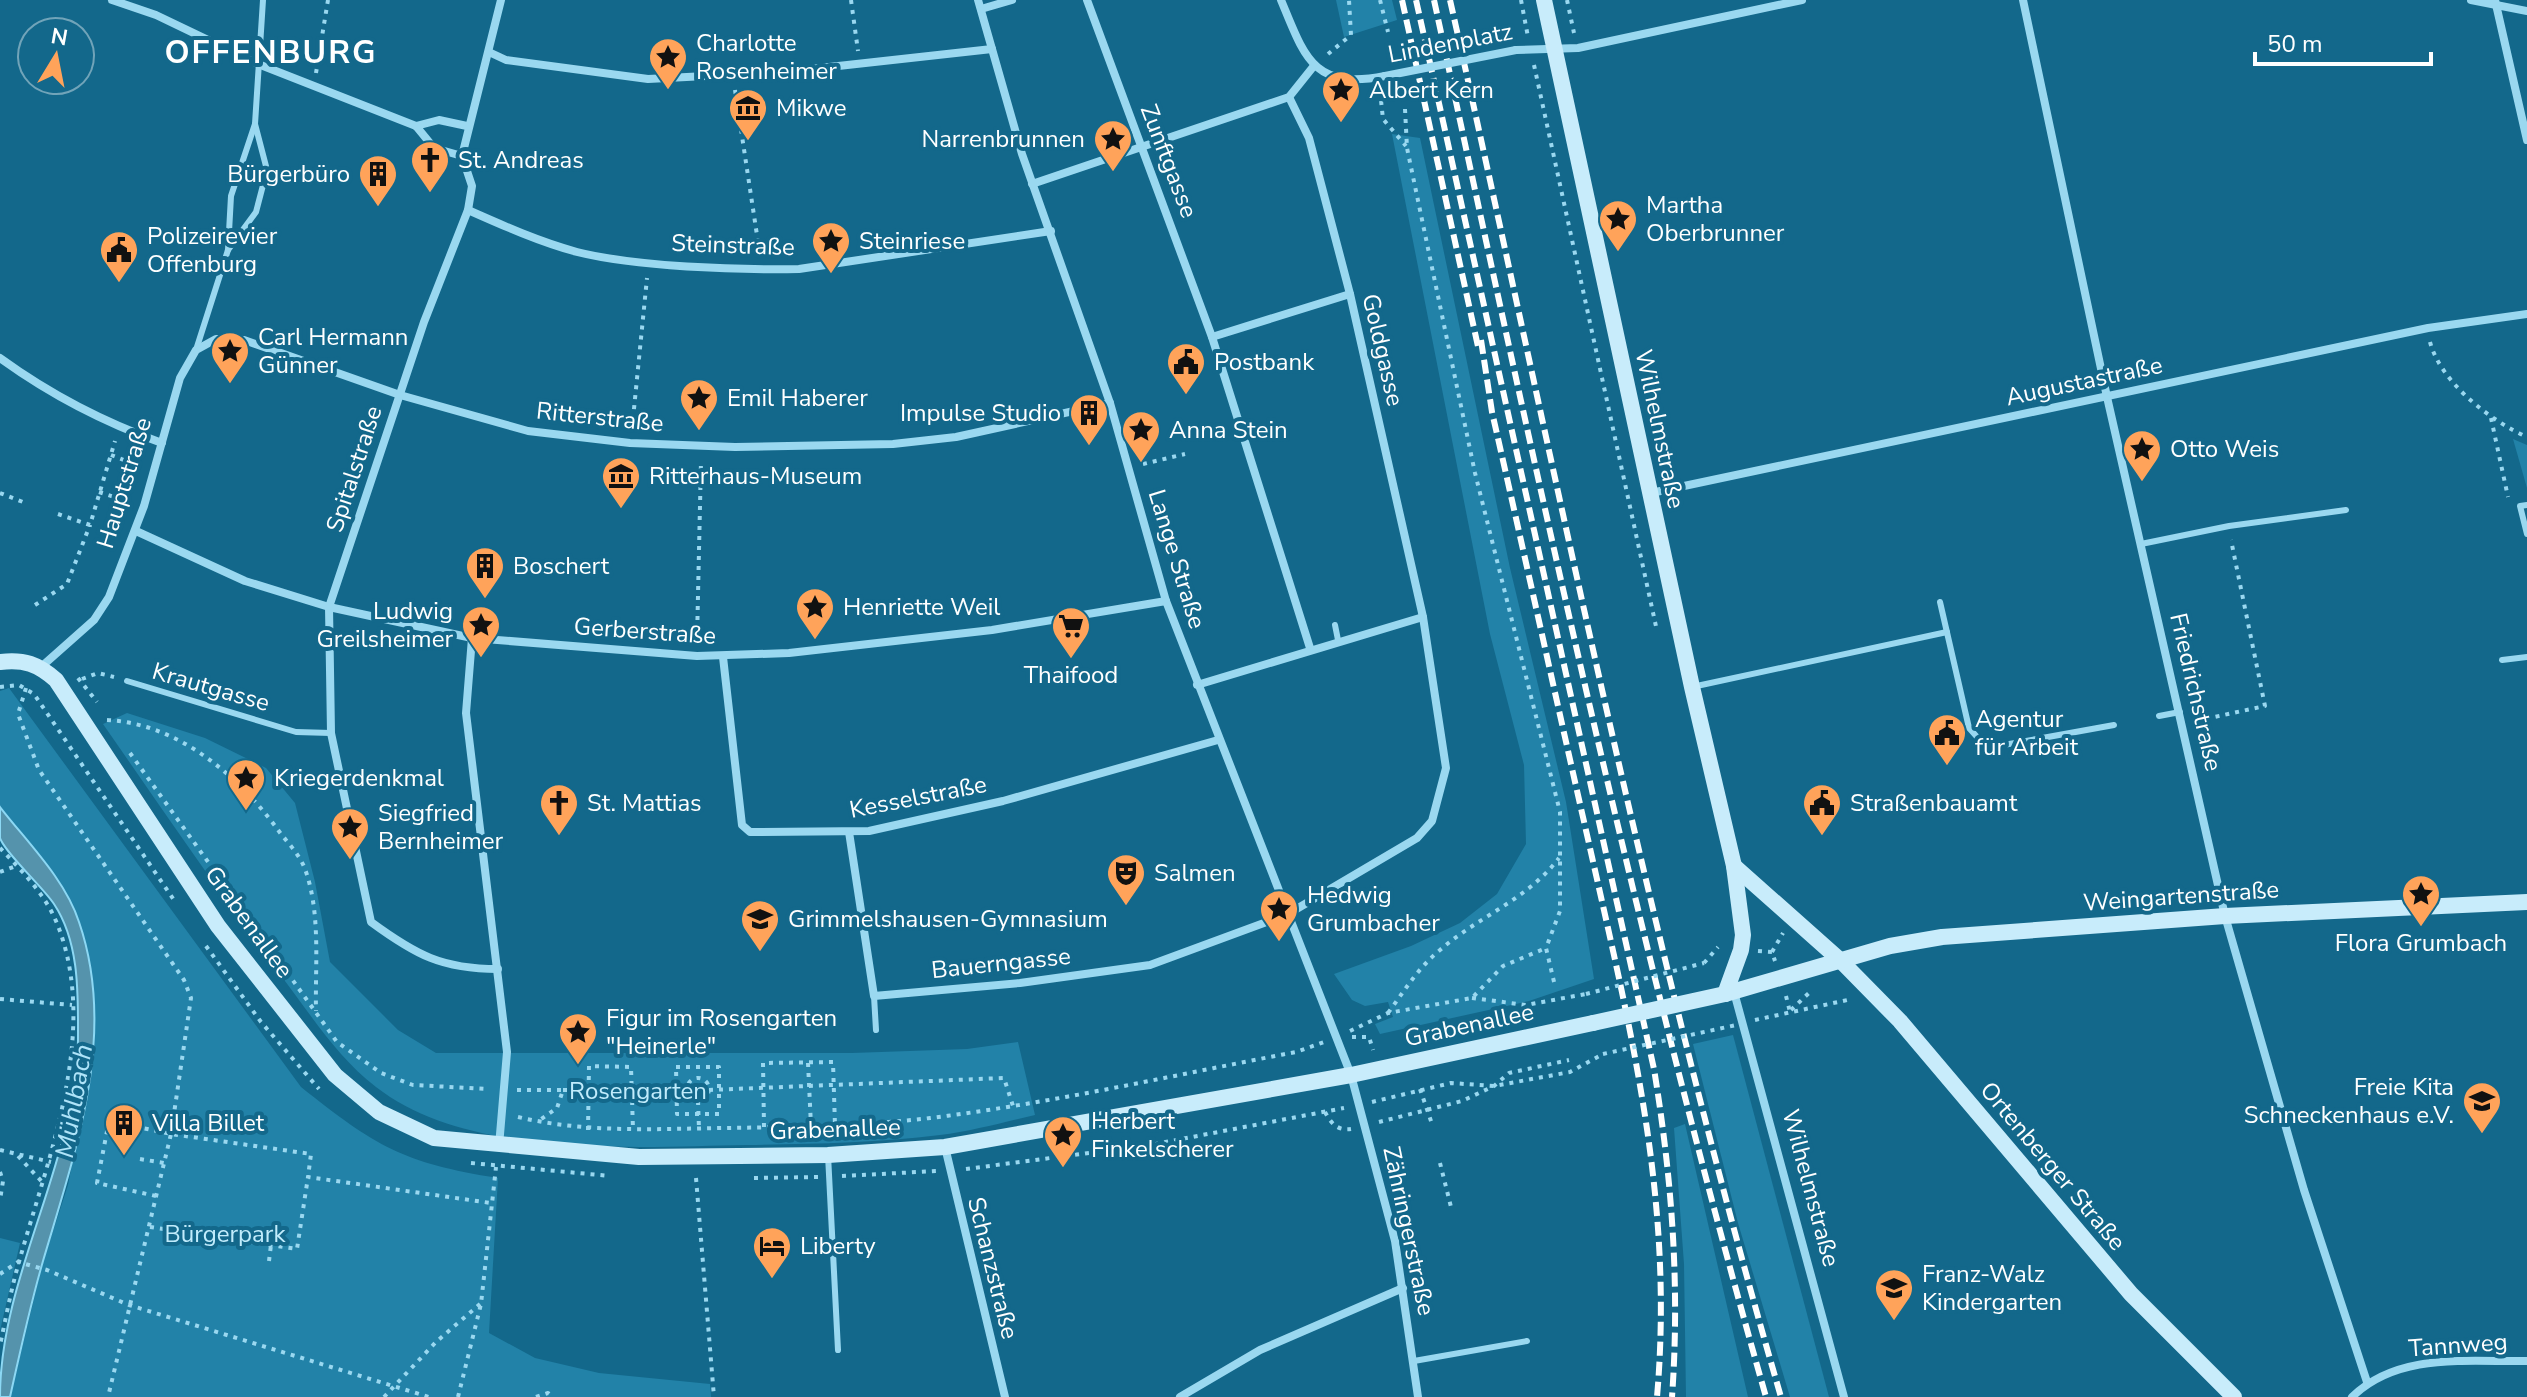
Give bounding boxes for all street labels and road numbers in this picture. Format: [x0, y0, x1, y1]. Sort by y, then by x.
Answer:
street label: Lindenplatz [1385, 15, 1515, 71]
street label: Zunftgasse [1133, 100, 1205, 222]
street label: Steinstraße [671, 227, 795, 263]
street label: Goldgasse [1355, 291, 1411, 409]
street label: Wilhelmstraße [1628, 347, 1692, 511]
street label: Augustastraße [2003, 349, 2165, 413]
street label: Ritterstraße [535, 394, 665, 440]
street label: Spitalstraße [319, 402, 389, 536]
street label: Hauptstraße [89, 414, 159, 552]
street label: Lange Straße [1141, 485, 1213, 633]
street label: Gerberstraße [573, 610, 717, 652]
street label: Friedrichstraße [2162, 610, 2230, 774]
street label: Krautgasse [149, 655, 273, 719]
street label: Kesselstraße [847, 768, 989, 826]
street label: Grabenallee [197, 859, 301, 985]
street label: Weingartenstraße [2082, 873, 2280, 919]
street label: Bauerngasse [930, 940, 1072, 986]
street label: Grabenallee [1401, 996, 1537, 1054]
street label: Ortenberger Straße [1973, 1075, 2133, 1257]
street label: Wilhelmstraße [1775, 1106, 1847, 1270]
street label: Grabenallee [769, 1111, 901, 1147]
street label: Zähringerstraße [1375, 1144, 1443, 1318]
street label: Schanzstraße [960, 1194, 1026, 1342]
street label: Tannweg [2407, 1326, 2509, 1364]

